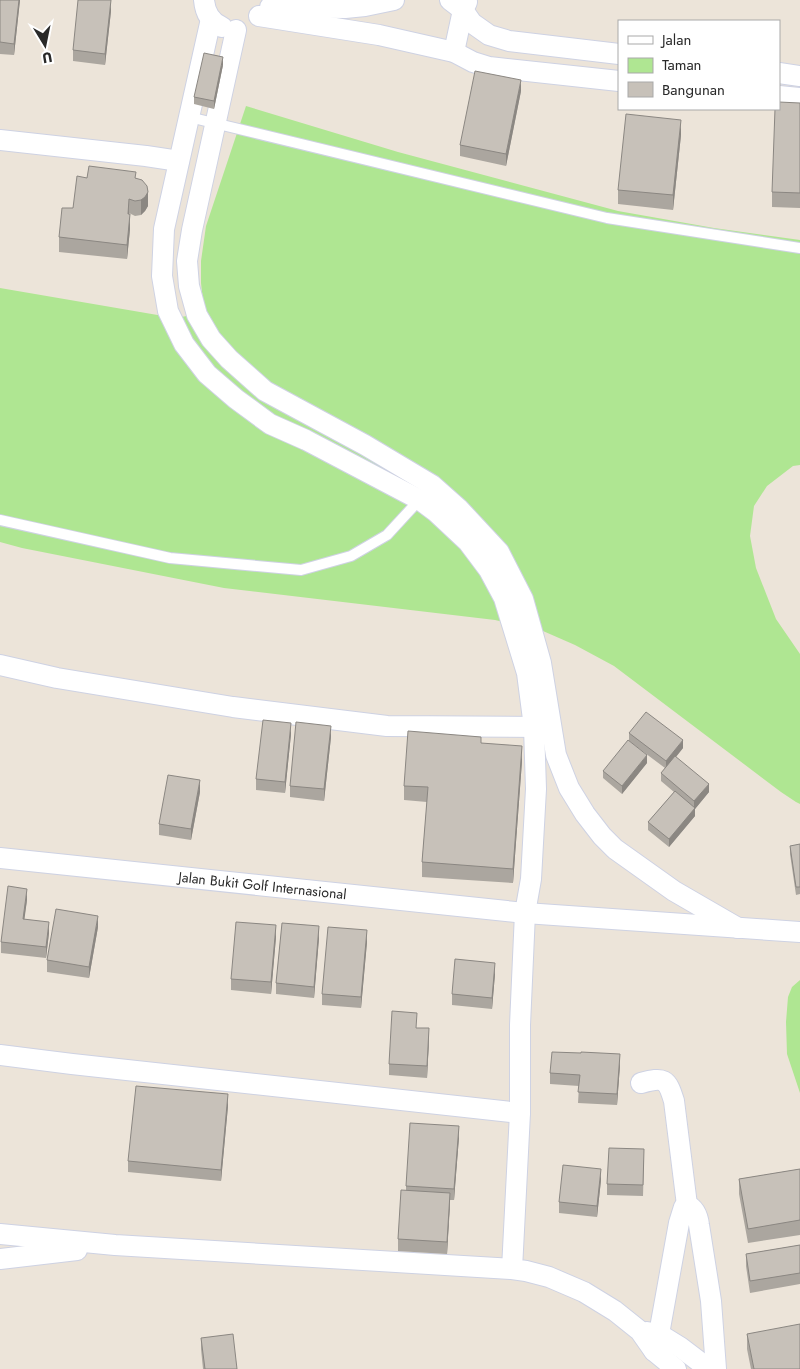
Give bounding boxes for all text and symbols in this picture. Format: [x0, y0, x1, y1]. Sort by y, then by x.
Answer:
north arrow [20, 20, 70, 70]
legend [618, 20, 780, 110]
text: Jalan [660, 29, 691, 51]
text: U [41, 47, 54, 69]
text: Taman [662, 54, 701, 76]
text: Bangunan [662, 79, 725, 101]
street label: Jalan Bukit Golf Internasional [176, 867, 348, 904]

